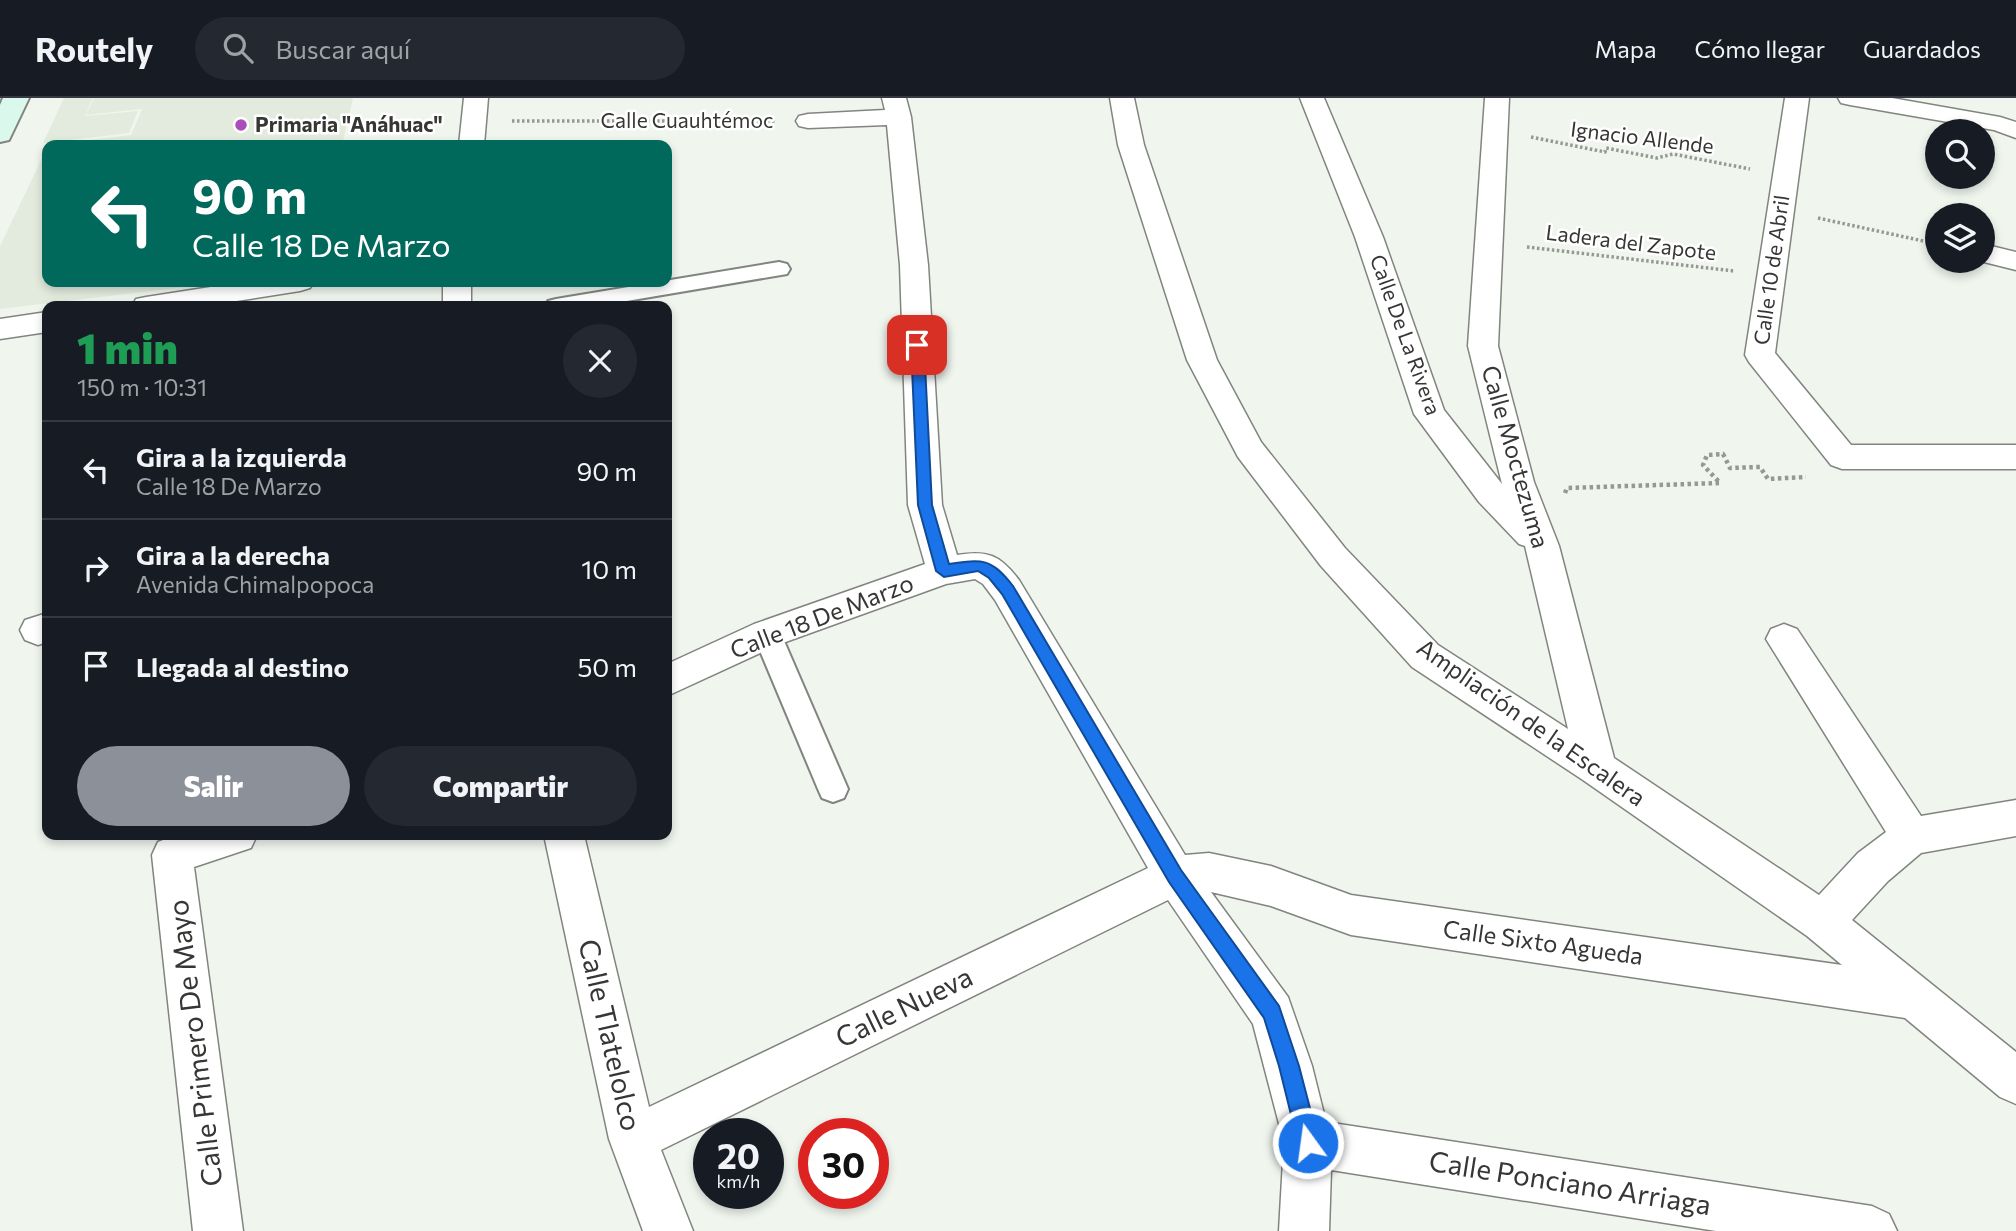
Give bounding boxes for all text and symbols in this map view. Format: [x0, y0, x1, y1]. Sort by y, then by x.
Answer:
search box [195, 17, 685, 80]
text: Routely [35, 28, 153, 69]
icon: search [219, 29, 257, 67]
text: Buscar aquí [275, 33, 410, 64]
text: Mapa [1594, 34, 1657, 63]
text: Cómo llegar [1695, 34, 1825, 63]
text: Guardados [1863, 34, 1981, 63]
street label: Calle Cuauhtémoc [601, 107, 773, 132]
place label: Primaria "Anáhuac" [255, 111, 443, 136]
street label: Ignacio Allende [1569, 115, 1715, 158]
marker: Primaria "Anáhuac" [233, 117, 249, 133]
map controls [1925, 119, 1995, 273]
button: search [1925, 119, 1995, 189]
text: 90 m [192, 164, 307, 224]
icon: left [77, 168, 168, 259]
street label: Calle 10 de Abril [1748, 193, 1793, 346]
button: layers [1925, 203, 1995, 273]
street label: Ladera del Zapote [1545, 219, 1718, 264]
text: Calle 18 De Marzo [192, 224, 451, 264]
street label: Calle De La Rivera [1366, 251, 1447, 418]
pin [887, 315, 947, 375]
text: 1 min [77, 321, 178, 373]
button: close [563, 324, 637, 398]
icon: arrive [898, 326, 936, 364]
street label: Calle Moctezuma [1476, 362, 1556, 551]
text: 150 m · 10:31 [77, 373, 207, 401]
text: Gira a la izquierda [136, 441, 347, 472]
icon: left [77, 451, 115, 489]
text: 90 m [577, 455, 637, 486]
text: Calle 18 De Marzo [136, 472, 322, 500]
text: Gira a la derecha [136, 539, 330, 570]
icon: right [77, 549, 115, 587]
text: 10 m [581, 553, 637, 584]
street label: Calle 18 De Marzo [726, 567, 917, 664]
text: Avenida Chimalpopoca [136, 570, 374, 598]
street label: Ampliación de la Escalera [1412, 632, 1651, 812]
icon: arrive [77, 647, 115, 685]
text: Llegada al destino [136, 651, 349, 682]
text: 50 m [577, 651, 637, 682]
button: Salir [77, 746, 350, 826]
button: Compartir [364, 746, 637, 826]
street label: Calle Primero De Mayo [160, 898, 228, 1188]
street label: Calle Sixto Agueda [1441, 913, 1645, 970]
street label: Calle Tlatelolco [572, 936, 650, 1134]
street label: Calle Nueva [830, 958, 978, 1054]
position arrow [1271, 1106, 1345, 1180]
speed limit sign: 30 [798, 1118, 889, 1209]
text: 20 [717, 1133, 760, 1176]
street label: Calle Ponciano Arriaga [1427, 1143, 1714, 1221]
text: km/h [717, 1170, 760, 1192]

